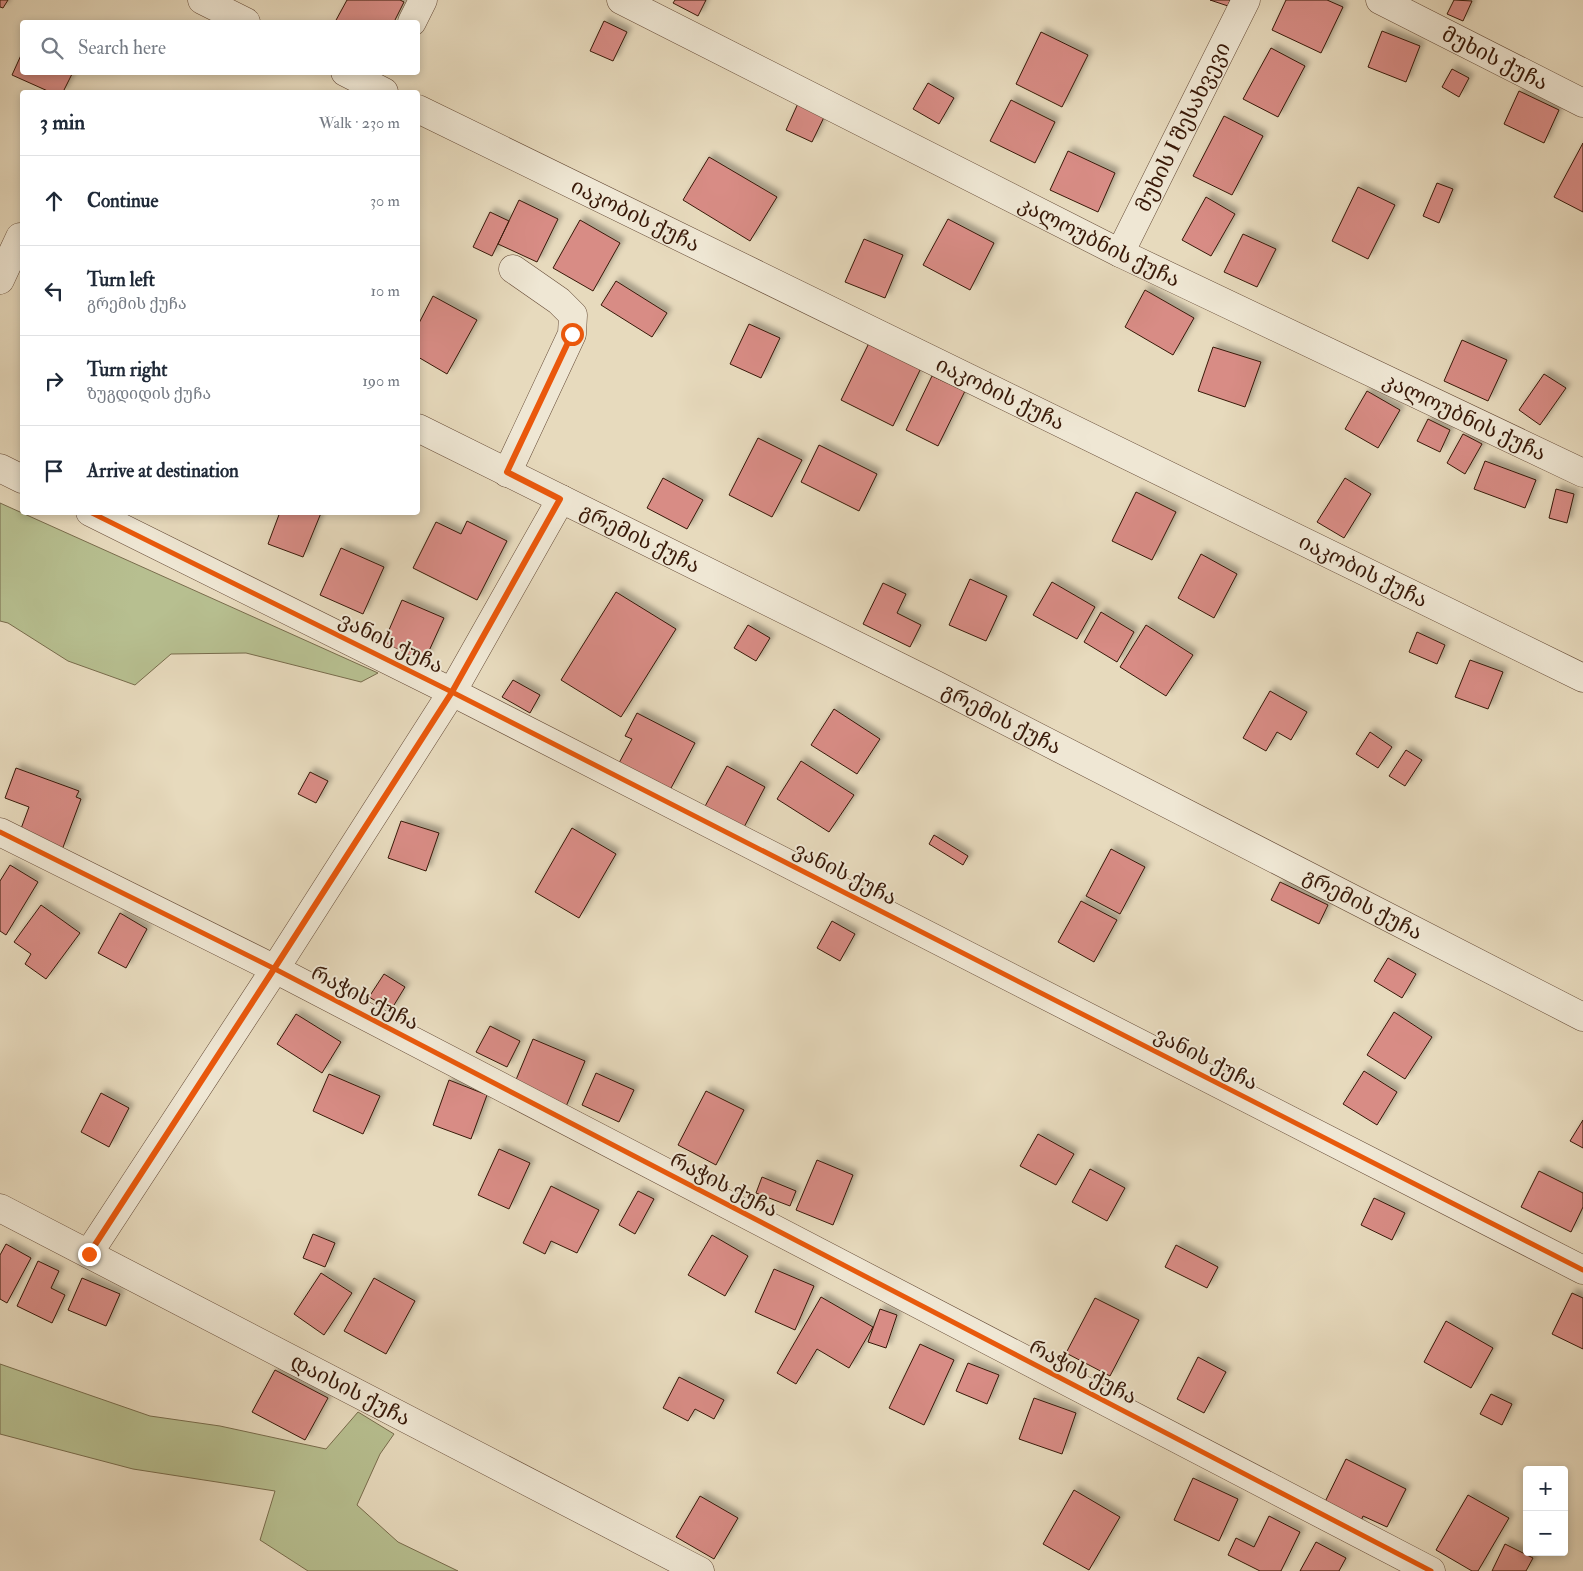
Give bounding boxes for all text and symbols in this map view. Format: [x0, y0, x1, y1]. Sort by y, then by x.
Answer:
search box [20, 20, 420, 75]
street label: მუხის ქუჩა [1438, 20, 1553, 96]
icon: search [38, 34, 66, 62]
text: Search here [78, 36, 166, 60]
street label: მუხის I შესახვევი [1129, 38, 1236, 216]
text: 3 min [40, 109, 85, 136]
text: Walk · 230 m [319, 113, 400, 133]
street label: იაკობის ქუჩა [567, 172, 704, 258]
icon: ahead [40, 187, 68, 215]
text: Continue [87, 189, 158, 213]
street label: კალოუბნის ქუჩა [1014, 190, 1185, 293]
text: 30 m [370, 191, 400, 211]
text: Turn left [87, 268, 155, 292]
icon: left [40, 277, 68, 305]
text: 10 m [370, 281, 400, 301]
text: გრემის ქუჩა [87, 294, 187, 314]
route start [561, 323, 584, 346]
street label: იაკობის ქუჩა [931, 351, 1069, 436]
text: Turn right [87, 358, 167, 382]
icon: right [40, 367, 68, 395]
street label: კალოუბნის ქუჩა [1379, 367, 1550, 467]
text: 190 m [362, 371, 400, 391]
text: ზუგდიდის ქუჩა [87, 384, 211, 404]
icon: arrive [40, 457, 68, 485]
text: Arrive at destination [87, 459, 239, 483]
street label: გრემის ქუჩა [576, 497, 705, 579]
street label: იაკობის ქუჩა [1294, 528, 1432, 614]
street label: ვანის ქუჩა [334, 606, 448, 680]
street label: გრემის ქუჩა [937, 677, 1066, 761]
street label: ვანის ქუჩა [789, 836, 901, 912]
street label: გრემის ქუჩა [1299, 862, 1427, 946]
street label: რაჭის ქუჩა [307, 959, 423, 1037]
street label: ვანის ქუჩა [1150, 1021, 1262, 1097]
street label: რაჭის ქუჩა [666, 1146, 782, 1224]
route end [78, 1243, 101, 1266]
street label: რაჭის ქუჩა [1025, 1333, 1141, 1411]
street label: დაისის ქუჩა [286, 1348, 415, 1432]
map controls [1523, 1466, 1568, 1556]
button: + [1523, 1466, 1568, 1511]
button: − [1523, 1511, 1568, 1556]

